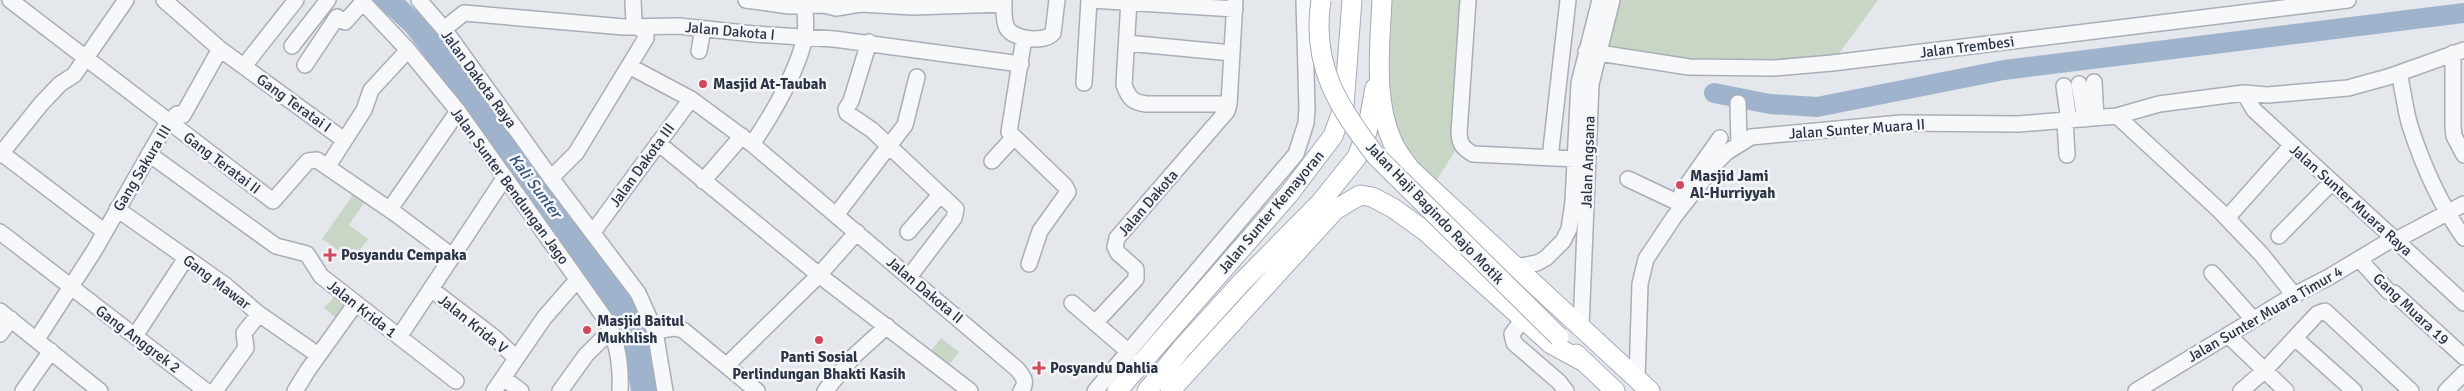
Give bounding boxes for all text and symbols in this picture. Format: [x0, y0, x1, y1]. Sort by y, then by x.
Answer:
street label: Jalan Dakota I [684, 18, 776, 44]
street label: Jalan Dakota Raya [437, 27, 521, 131]
street label: Jalan Trembesi [1919, 32, 2015, 62]
street label: Gang Teratai I [253, 70, 335, 136]
place label: Masjid At-Taubah [713, 75, 827, 93]
marker: Masjid At-Taubah [697, 78, 709, 90]
street label: Jalan Sunter Bendungan Jago [447, 104, 573, 268]
street label: Jalan Angsana [1577, 115, 1599, 209]
street label: Jalan Sunter Muara II [1788, 115, 1926, 143]
street label: Jalan Dakota III [606, 120, 678, 210]
street label: Gang Sakura III [109, 122, 175, 214]
street label: Gang Teratai II [180, 128, 264, 198]
street label: Jalan Haji Bagindo Rajo Motik [1362, 138, 1508, 288]
street label: Jalan Sunter Muara Raya [2286, 140, 2416, 260]
street label: Jalan Sunter Kemayoran [1214, 147, 1328, 277]
water label: Kali Sunter [504, 150, 567, 224]
street label: Jalan Dakota [1114, 166, 1182, 240]
place label: Masjid Jami Al-Hurriyyah [1690, 167, 1775, 202]
marker: Masjid Jami Al-Hurriyyah [1674, 179, 1686, 191]
place label: Posyandu Cempaka [341, 246, 467, 264]
marker: Posyandu Cempaka [323, 248, 337, 262]
street label: Gang Mawar [180, 251, 255, 314]
street label: Jalan Dakota II [883, 253, 967, 327]
street label: Jalan Sunter Muara Timur 4 [2184, 262, 2346, 366]
street label: Gang Muara 19 [2369, 269, 2453, 349]
street label: Jalan Krida 1 [324, 276, 400, 342]
street label: Jalan Krida V [435, 291, 511, 358]
street label: Gang Anggrek 2 [92, 301, 184, 377]
place label: Masjid Baitul Mukhlish [597, 312, 685, 347]
marker: Masjid Baitul Mukhlish [581, 324, 593, 336]
marker: Panti Sosial Perlindungan Bhakti Kasih [813, 334, 825, 346]
place label: Panti Sosial Perlindungan Bhakti Kasih [732, 348, 906, 383]
place label: Posyandu Dahlia [1050, 359, 1158, 377]
marker: Posyandu Dahlia [1032, 361, 1046, 375]

